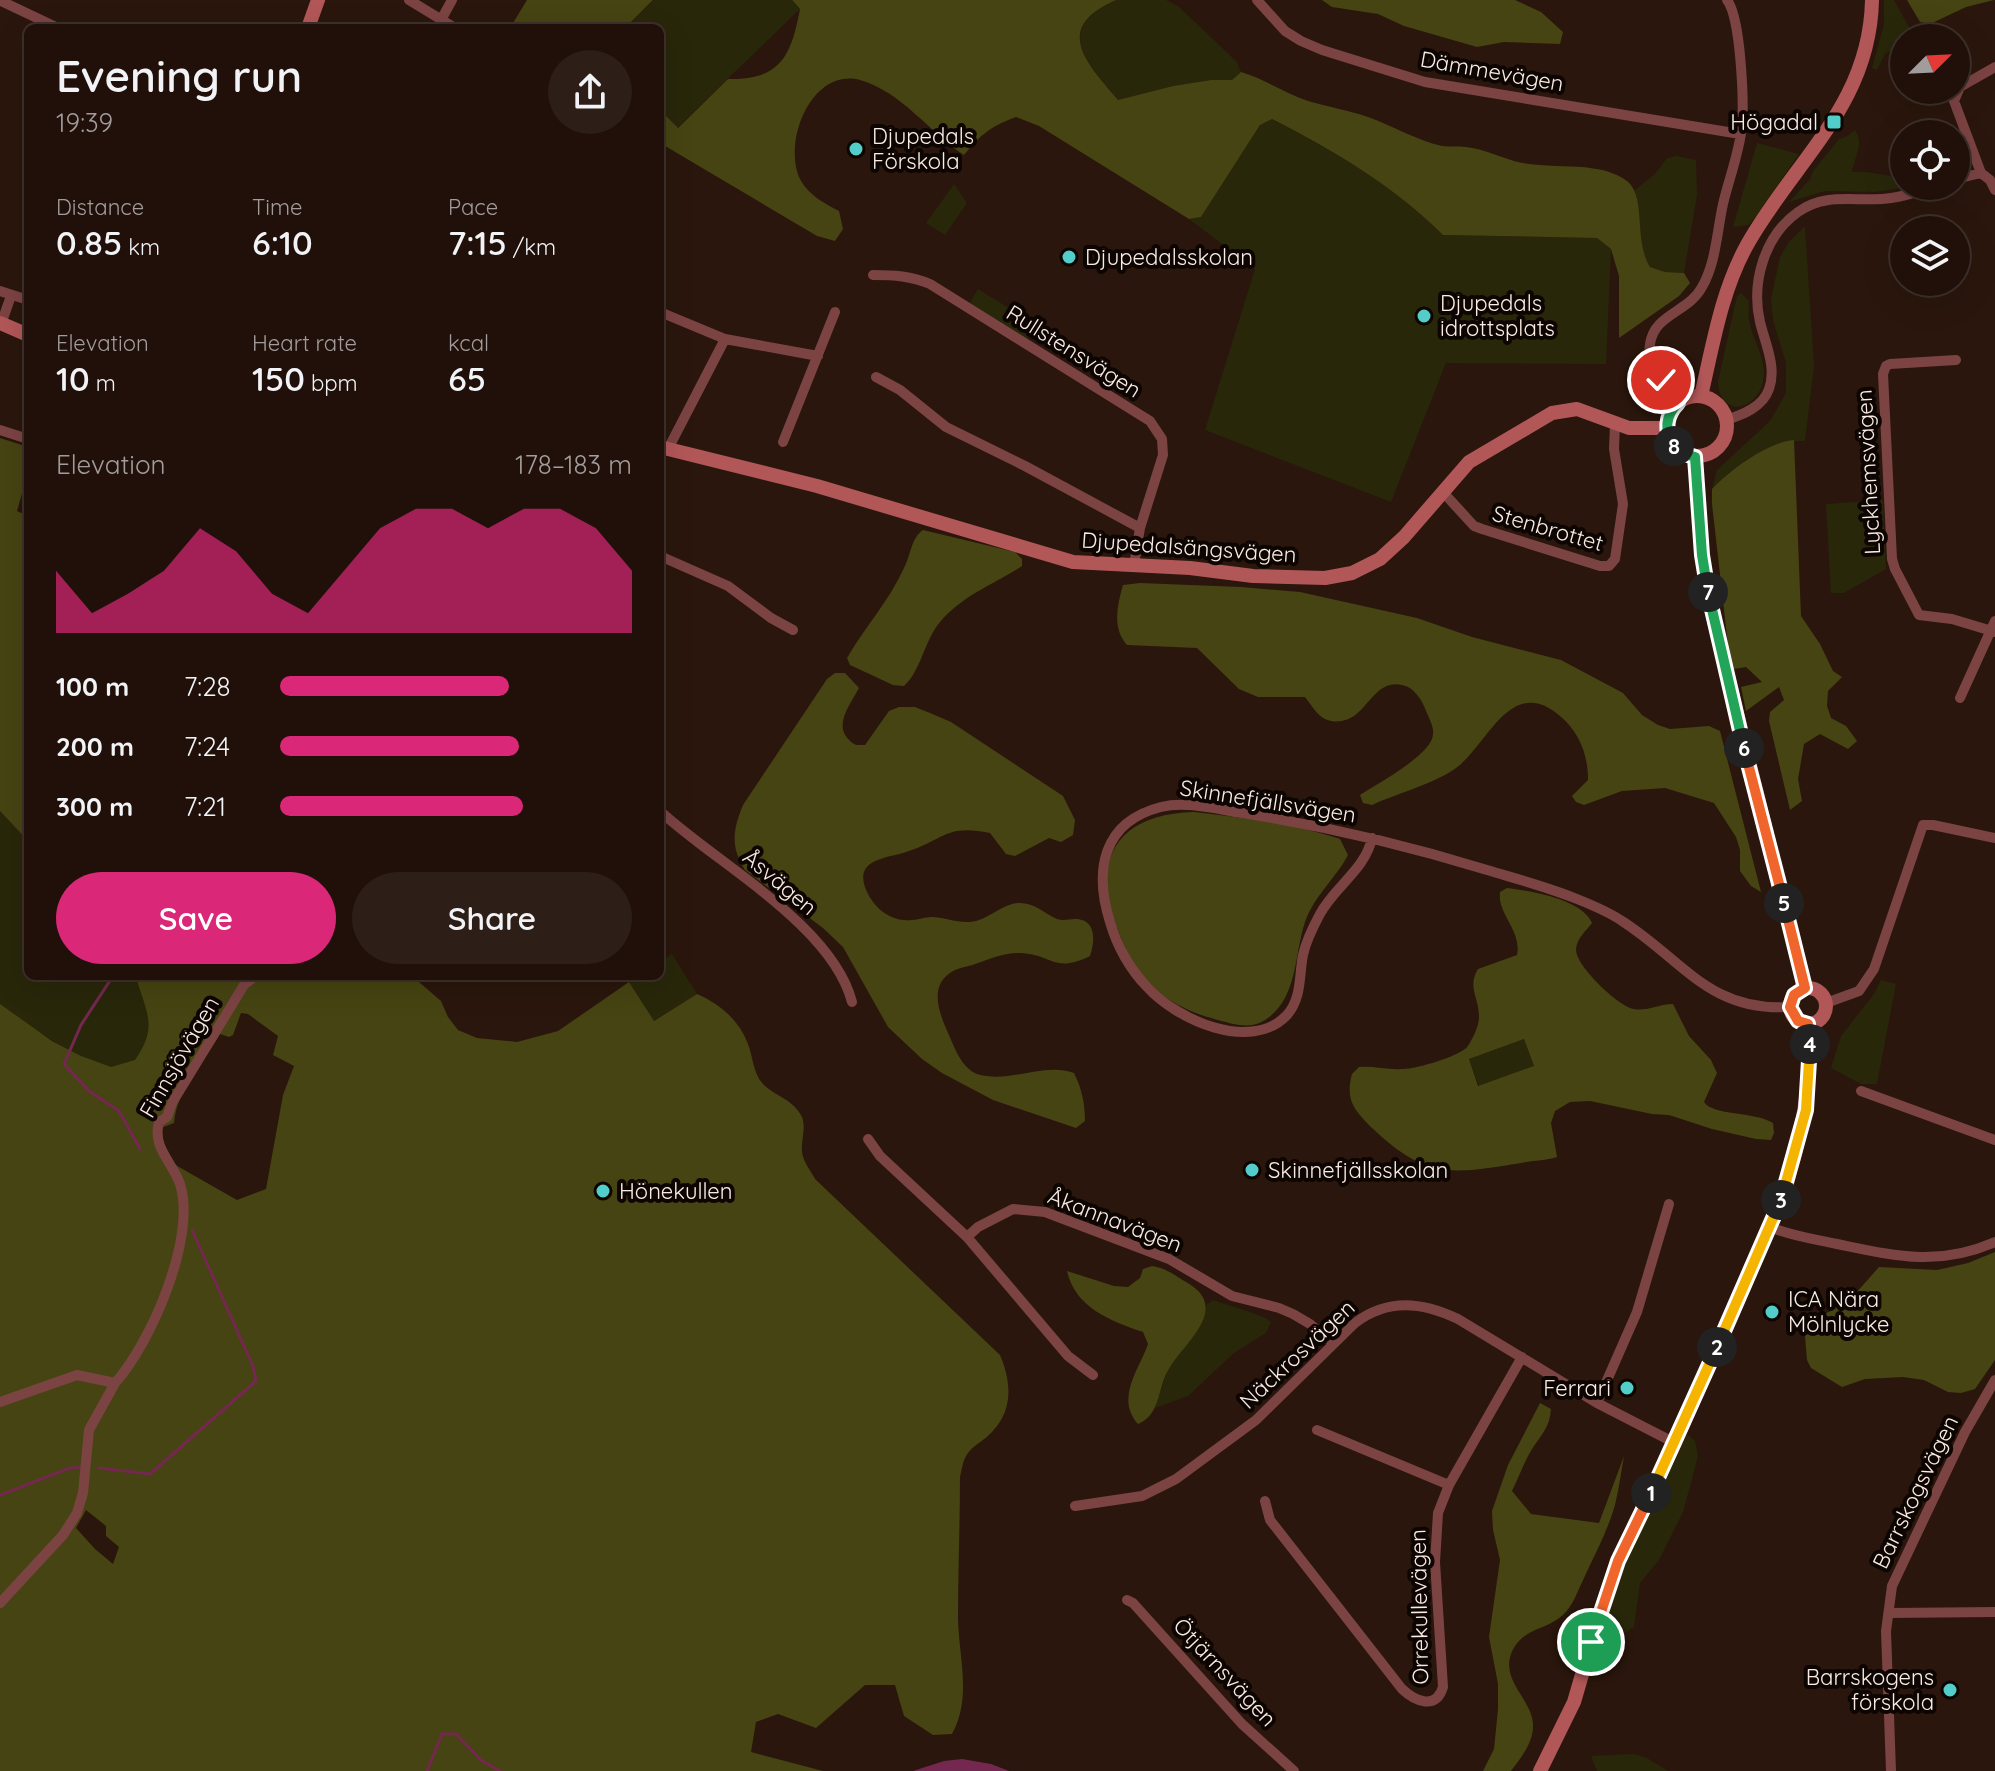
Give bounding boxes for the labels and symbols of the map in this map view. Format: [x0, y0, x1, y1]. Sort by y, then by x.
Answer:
north arrow [1890, 24, 1970, 104]
street label: Dämmevägen [1418, 45, 1566, 97]
place label: Högadal [1730, 108, 1818, 136]
marker: Högadal [1825, 113, 1843, 131]
place label: Djupedals Förskola [872, 122, 974, 175]
marker: Djupedals Förskola [847, 140, 865, 158]
place label: Djupedalsskolan [1085, 243, 1253, 271]
marker: Djupedalsskolan [1060, 248, 1078, 266]
place label: Djupedals idrottsplats [1440, 289, 1555, 342]
street label: Rullstensvägen [1001, 298, 1147, 404]
marker: Djupedals idrottsplats [1415, 307, 1433, 325]
pin [1627, 346, 1695, 414]
street label: Lyckhemsvägen [1850, 389, 1886, 555]
pin: 8 [1654, 426, 1694, 466]
street label: Stenbrottet [1489, 499, 1607, 557]
street label: Djupedalsängsvägen [1081, 526, 1297, 568]
pin: 7 [1688, 572, 1728, 612]
pin: 6 [1724, 728, 1764, 768]
street label: Skinnefjällsvägen [1178, 773, 1358, 829]
street label: Åsvägen [737, 843, 823, 921]
pin: 5 [1764, 883, 1804, 923]
street label: Finnsjövägen [133, 991, 225, 1123]
pin: 4 [1790, 1024, 1830, 1064]
place label: Skinnefjällsskolan [1268, 1156, 1448, 1184]
marker: Skinnefjällsskolan [1243, 1161, 1261, 1179]
place label: Hönekullen [619, 1177, 733, 1205]
pin: 3 [1761, 1180, 1801, 1220]
marker: Hönekullen [594, 1182, 612, 1200]
street label: Åkannavägen [1044, 1182, 1186, 1258]
place label: ICA Nära Mölnlycke [1788, 1285, 1890, 1338]
street label: Näckrosvägen [1234, 1293, 1360, 1415]
marker: ICA Nära Mölnlycke [1763, 1303, 1781, 1321]
pin: 2 [1697, 1327, 1737, 1367]
place label: Ferrari [1543, 1374, 1611, 1402]
marker: Ferrari [1618, 1379, 1636, 1397]
street label: Barrskogsvägen [1866, 1411, 1964, 1573]
pin: 1 [1631, 1473, 1671, 1513]
street label: Orrekullevägen [1404, 1529, 1434, 1685]
pin [1557, 1608, 1625, 1676]
street label: Ötjärnsvägen [1168, 1612, 1282, 1732]
place label: Barrskogens förskola [1806, 1663, 1934, 1716]
marker: Barrskogens förskola [1941, 1681, 1959, 1699]

